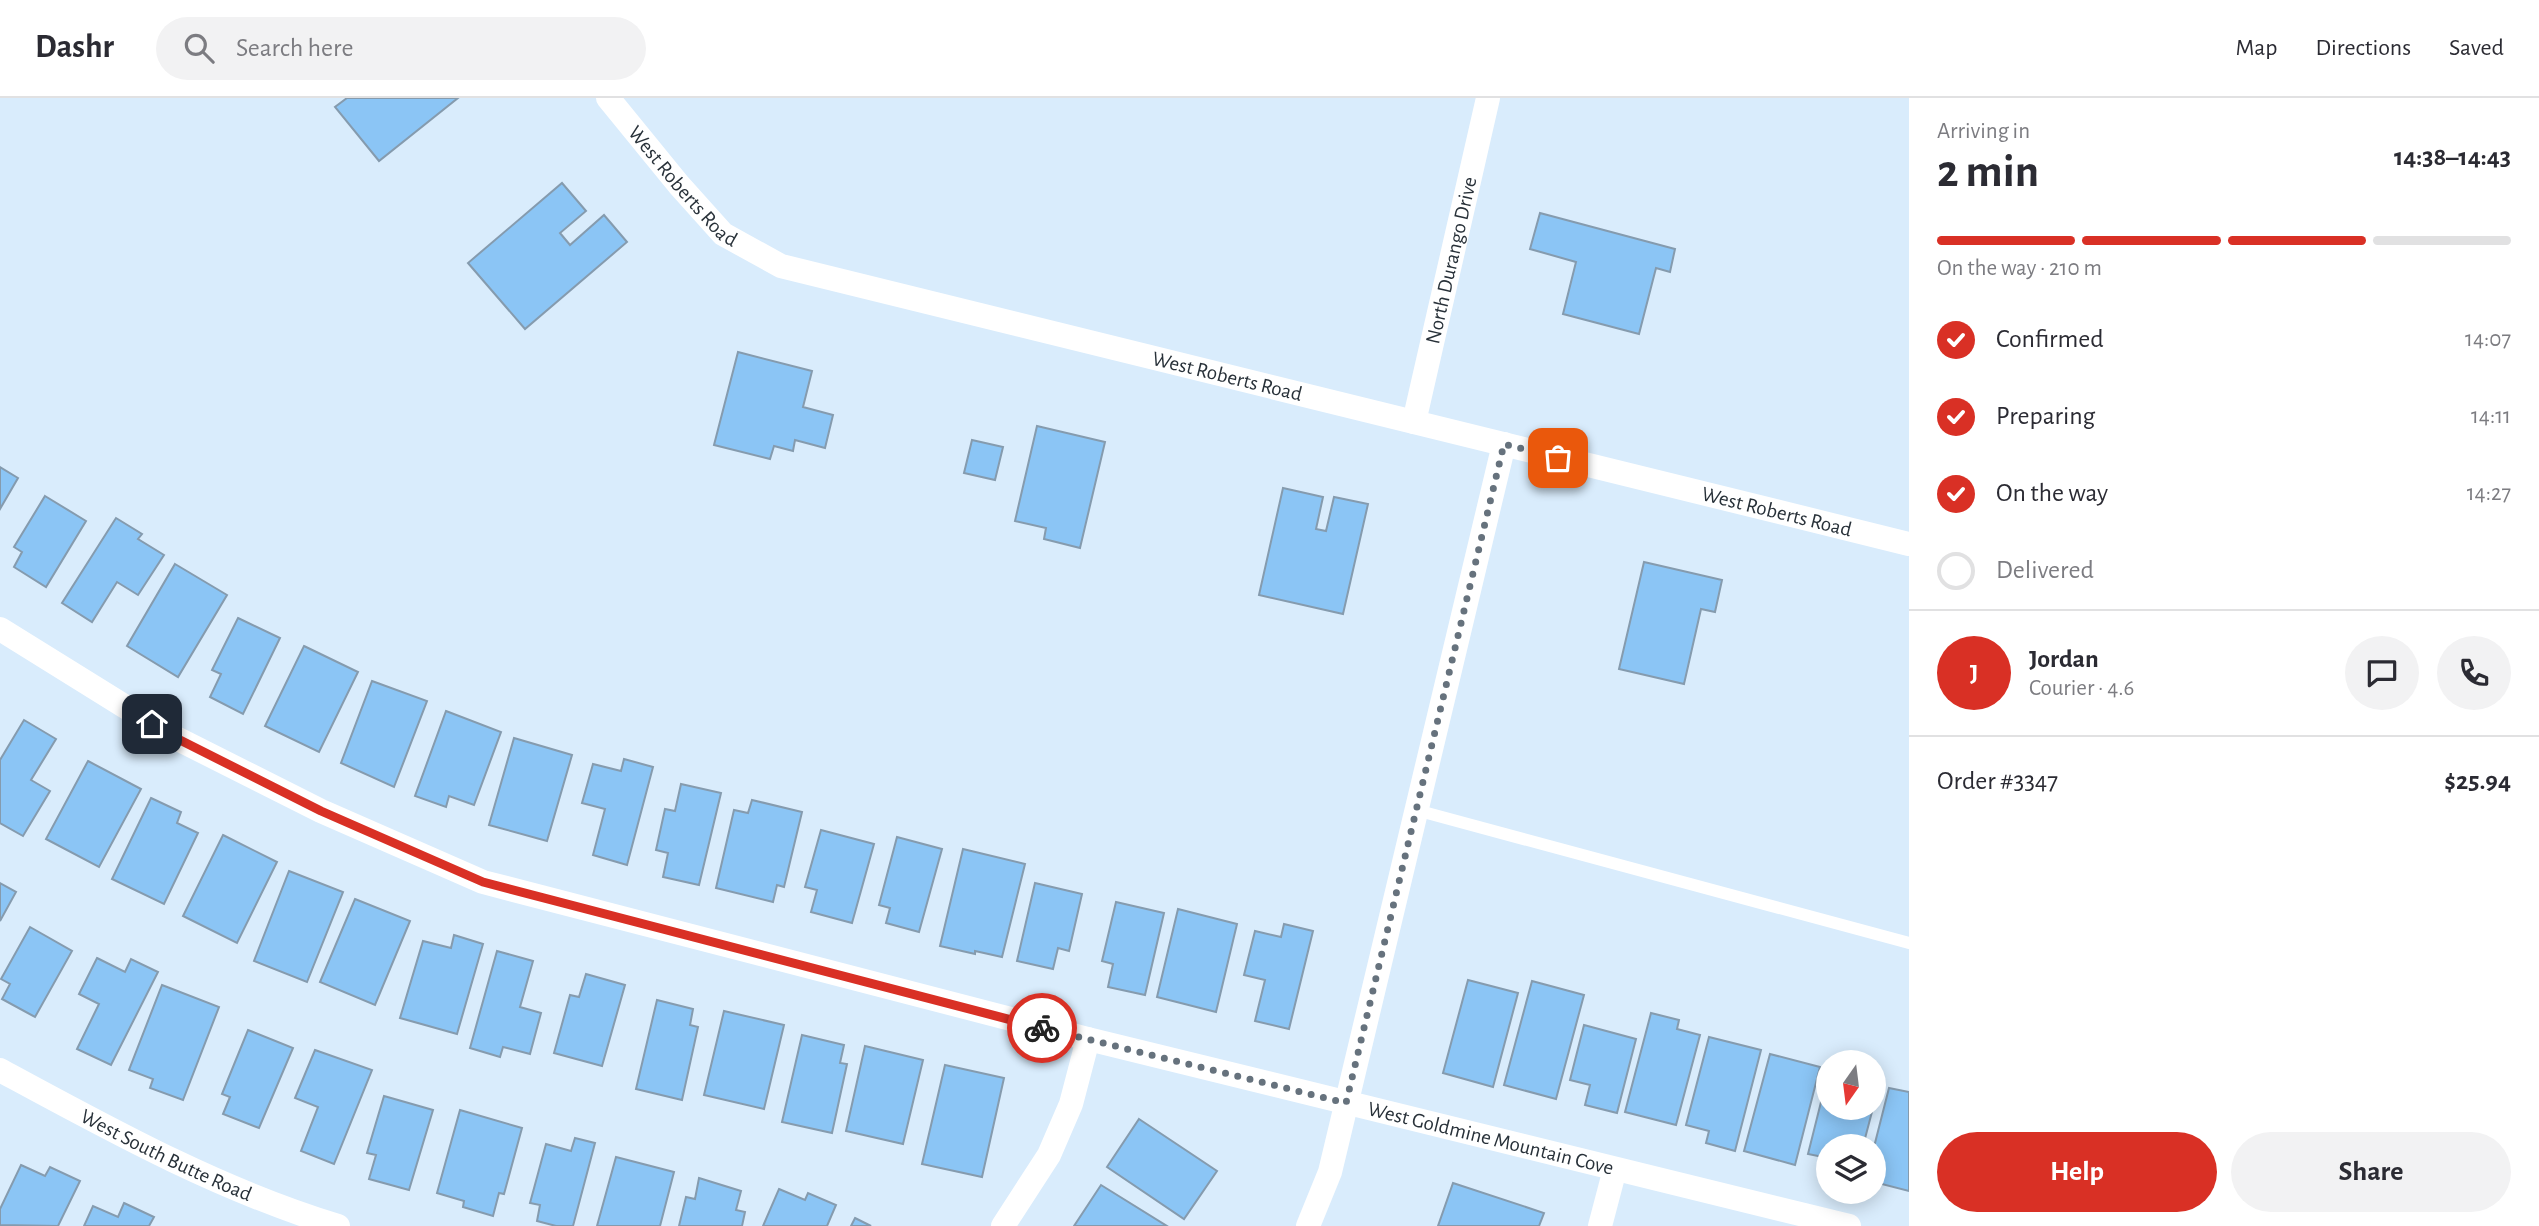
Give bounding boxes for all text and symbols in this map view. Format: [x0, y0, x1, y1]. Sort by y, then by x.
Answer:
search box [156, 17, 646, 80]
icon: search [180, 29, 218, 67]
text: Dashr [35, 31, 114, 64]
text: Search here [236, 35, 353, 61]
text: Map [2235, 36, 2277, 60]
text: Directions [2315, 36, 2411, 60]
text: Saved [2449, 36, 2504, 60]
text: Arriving in [1937, 120, 2030, 143]
street label: West Roberts Road [625, 122, 741, 250]
text: 14:38–14:43 [2394, 144, 2511, 170]
text: 2 min [1937, 149, 2039, 195]
street label: North Durango Drive [1422, 175, 1480, 346]
text: On the way · 210 m [1937, 257, 2102, 280]
icon: check [1937, 321, 1975, 359]
text: Confirmed [1996, 326, 2104, 352]
text: 14:07 [2465, 328, 2511, 351]
street label: West Roberts Road [1150, 347, 1305, 405]
icon: check [1937, 398, 1975, 436]
text: Preparing [1996, 403, 2095, 429]
text: 14:11 [2471, 405, 2511, 428]
pin [1528, 428, 1588, 488]
icon: bag [1539, 439, 1577, 477]
icon: check [1937, 475, 1975, 513]
text: On the way [1996, 480, 2108, 506]
text: 14:27 [2467, 482, 2511, 505]
street label: West Roberts Road [1700, 483, 1854, 540]
text: Delivered [1996, 557, 2094, 583]
button: chat [2345, 636, 2419, 710]
button: phone [2437, 636, 2511, 710]
text: Jordan [2029, 646, 2099, 672]
text: J [1970, 660, 1978, 686]
text: Courier · 4.6 [2029, 677, 2134, 700]
pin [122, 694, 182, 754]
icon: home [133, 705, 171, 743]
text: Order #3347 [1937, 768, 2058, 794]
text: $25.94 [2444, 768, 2511, 794]
courier [1007, 993, 1077, 1063]
icon: bike [1023, 1009, 1061, 1047]
north arrow [1816, 1050, 1886, 1120]
map controls [1816, 1050, 1886, 1204]
street label: West Goldmine Mountain Cove [1366, 1098, 1616, 1178]
street label: West South Butte Road [77, 1105, 255, 1205]
button: Help [1937, 1132, 2217, 1212]
button: Share [2231, 1132, 2511, 1212]
button: layers [1816, 1134, 1886, 1204]

